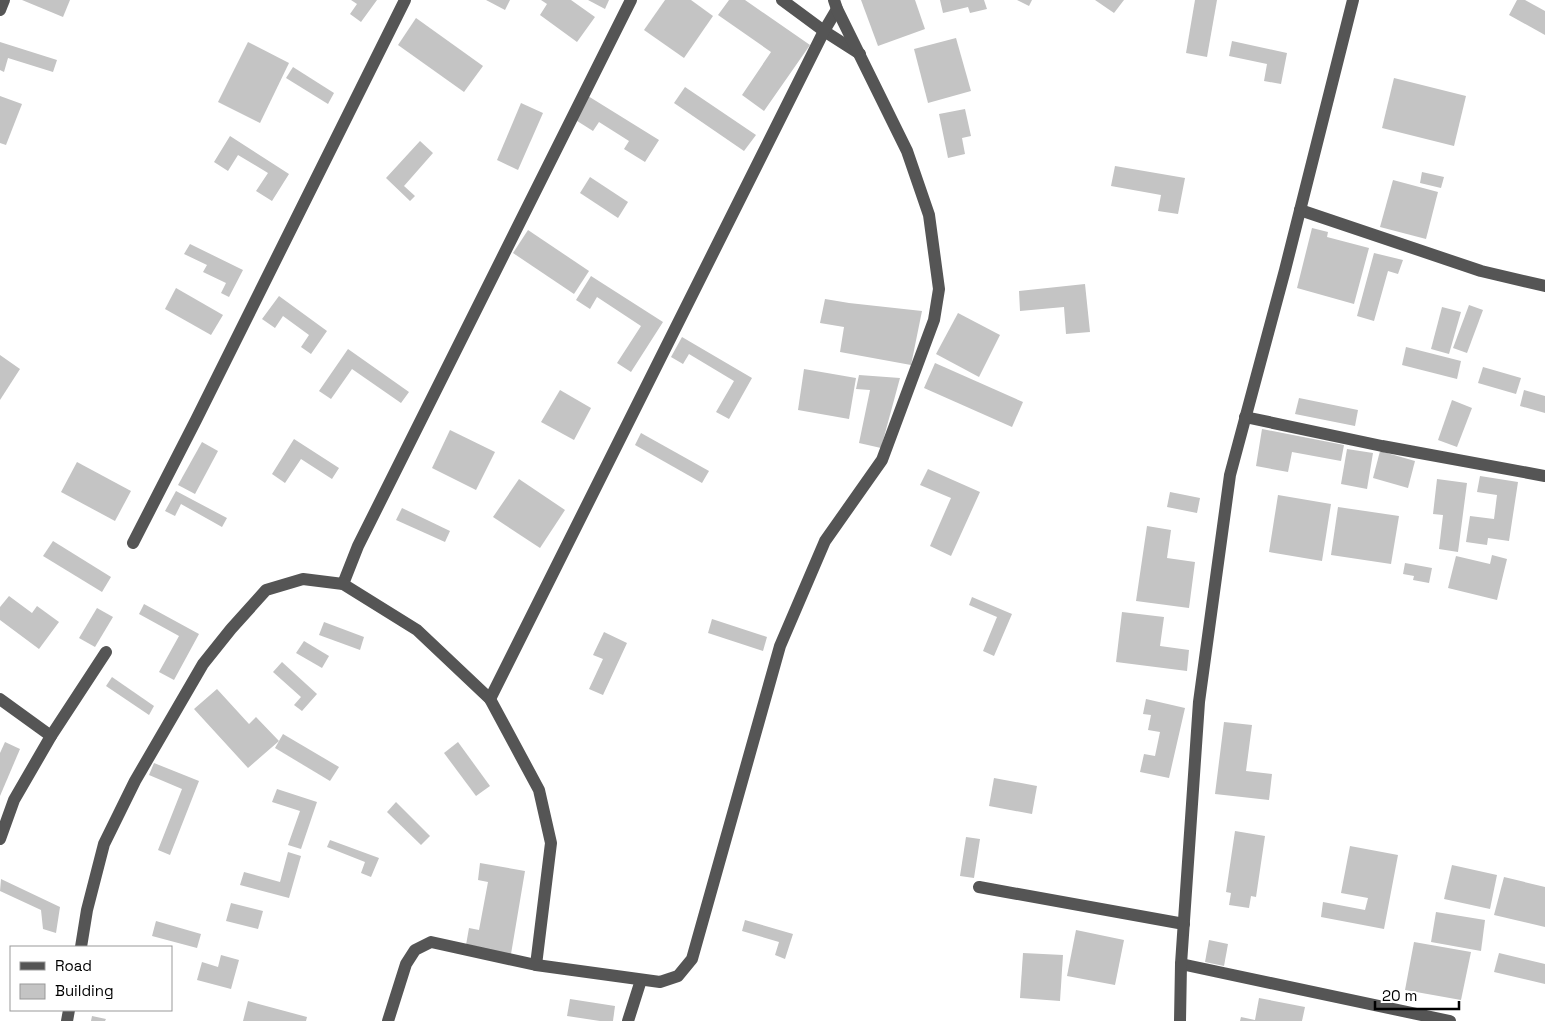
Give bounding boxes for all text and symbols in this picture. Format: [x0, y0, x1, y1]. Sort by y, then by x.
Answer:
legend [10, 946, 172, 1011]
text: Road [55, 956, 92, 975]
scale bar [1375, 978, 1459, 1010]
text: Building [55, 981, 114, 1000]
text: 20 m [1382, 986, 1417, 1005]

